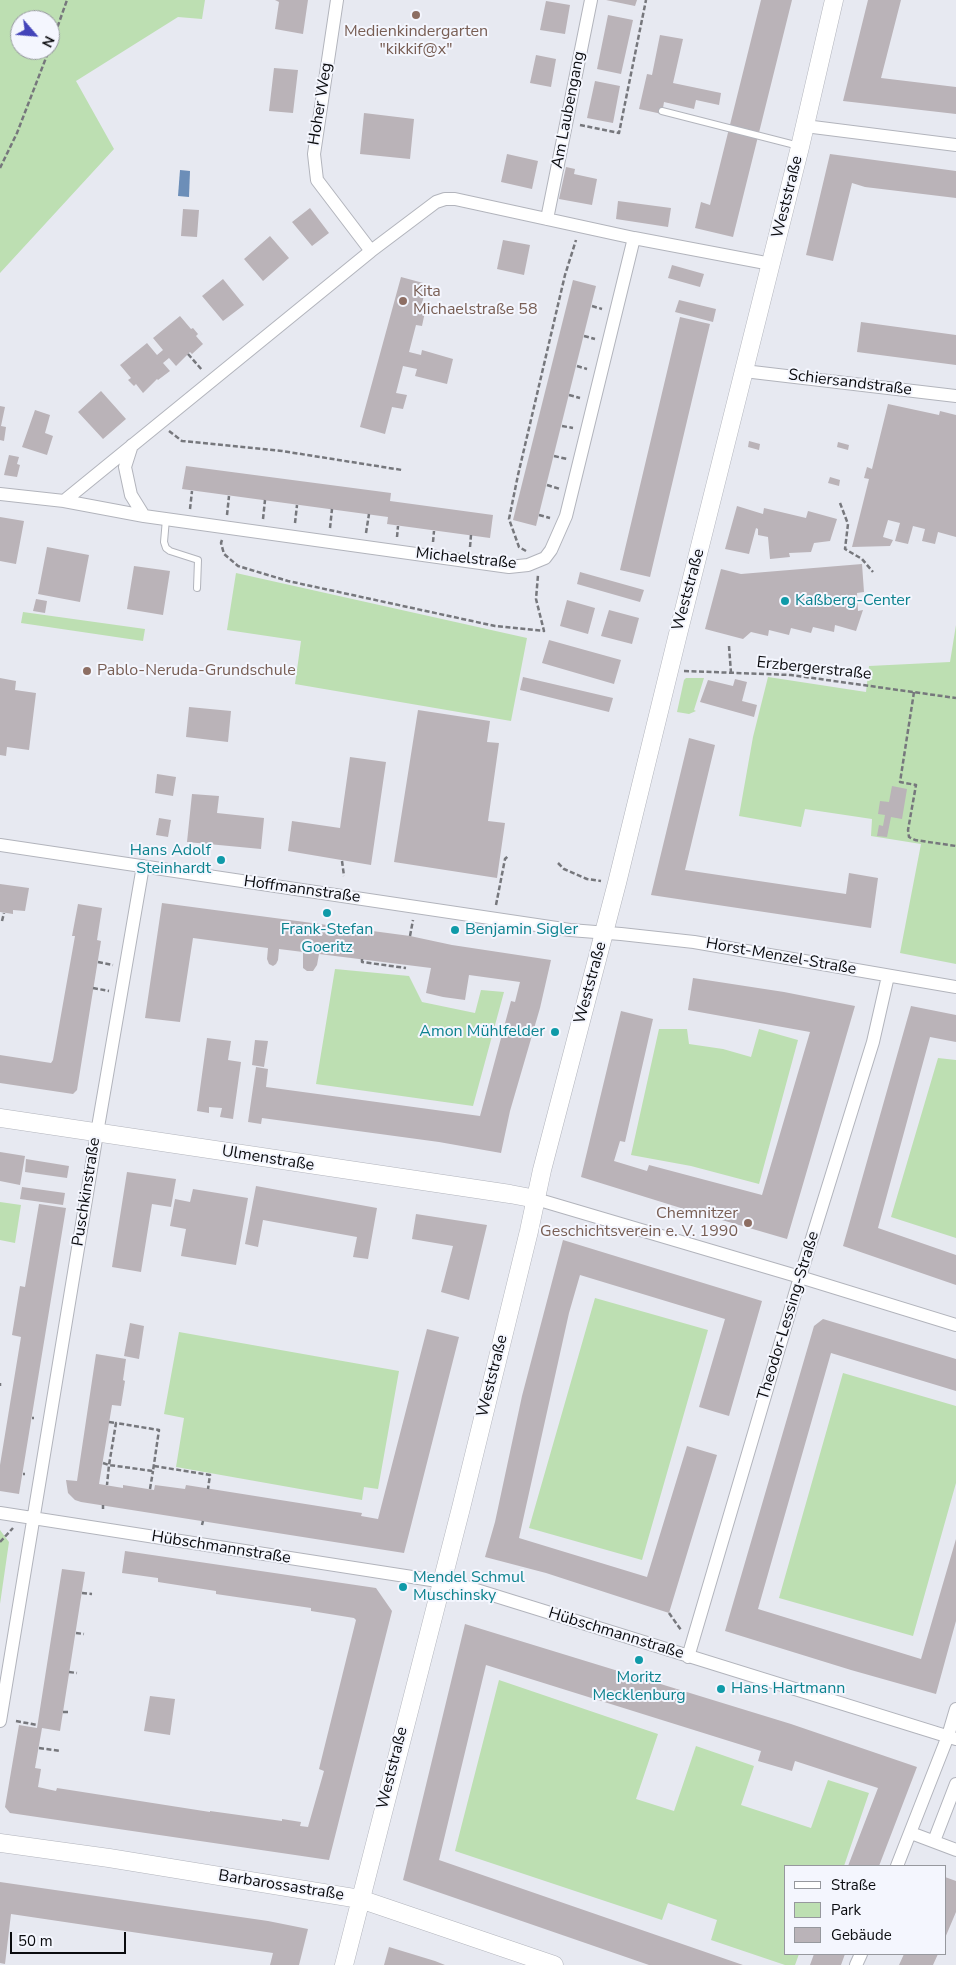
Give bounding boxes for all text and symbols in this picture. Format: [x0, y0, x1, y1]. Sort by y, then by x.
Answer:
marker: Medienkindergarten "kikkif@x" [410, 9, 422, 21]
north arrow [10, 10, 60, 60]
place label: Medienkindergarten "kikkif@x" [344, 22, 488, 60]
text: N [37, 33, 59, 51]
street label: Am Laubengang [548, 50, 590, 170]
street label: Hoher Weg [305, 61, 337, 147]
street label: Weststraße [769, 154, 807, 240]
place label: Kita Michaelstraße 58 [413, 282, 538, 320]
marker: Kita Michaelstraße 58 [397, 295, 409, 307]
street label: Schiersandstraße [787, 366, 913, 400]
street label: Michaelstraße [415, 544, 517, 574]
street label: Weststraße [669, 547, 709, 633]
place label: Kaßberg-Center [795, 591, 911, 611]
marker: Kaßberg-Center [779, 595, 791, 607]
street label: Erzbergerstraße [756, 653, 872, 685]
place label: Pablo-Neruda-Grundschule [97, 661, 296, 681]
marker: Pablo-Neruda-Grundschule [81, 665, 93, 677]
place label: Hans Adolf Steinhardt [130, 841, 211, 879]
marker: Hans Adolf Steinhardt [215, 854, 227, 866]
street label: Hoffmannstraße [243, 872, 361, 908]
marker: Frank-Stefan Goeritz [321, 907, 333, 919]
place label: Frank-Stefan Goeritz [281, 920, 373, 958]
place label: Benjamin Sigler [465, 920, 578, 940]
marker: Benjamin Sigler [449, 924, 461, 936]
street label: Horst-Menzel-Straße [704, 934, 858, 980]
street label: Weststraße [571, 940, 611, 1026]
place label: Amon Mühlfelder [419, 1022, 545, 1042]
marker: Amon Mühlfelder [549, 1026, 561, 1038]
street label: Puschkinstraße [69, 1136, 105, 1248]
street label: Ulmenstraße [220, 1142, 316, 1176]
place label: Chemnitzer Geschichtsverein e. V. 1990 [540, 1204, 738, 1242]
marker: Chemnitzer Geschichtsverein e. V. 1990 [742, 1217, 754, 1229]
street label: Theodor-Lessing-Straße [754, 1229, 824, 1403]
street label: Weststraße [474, 1333, 512, 1419]
street label: Hübschmannstraße [150, 1528, 292, 1568]
place label: Mendel Schmul Muschinsky [413, 1568, 525, 1606]
marker: Mendel Schmul Muschinsky [397, 1581, 409, 1593]
street label: Hübschmannstraße [546, 1604, 686, 1664]
marker: Moritz Mecklenburg [633, 1654, 645, 1666]
place label: Moritz Mecklenburg [592, 1668, 686, 1706]
place label: Hans Hartmann [731, 1679, 845, 1699]
marker: Hans Hartmann [715, 1683, 727, 1695]
street label: Weststraße [374, 1725, 412, 1811]
legend [784, 1865, 946, 1955]
street label: Barbarossastraße [217, 1867, 345, 1905]
text: Straße [831, 1875, 876, 1895]
text: Park [831, 1900, 861, 1920]
scale bar [12, 1922, 129, 1954]
text: Gebäude [831, 1925, 892, 1945]
text: 50 m [18, 1931, 53, 1951]

